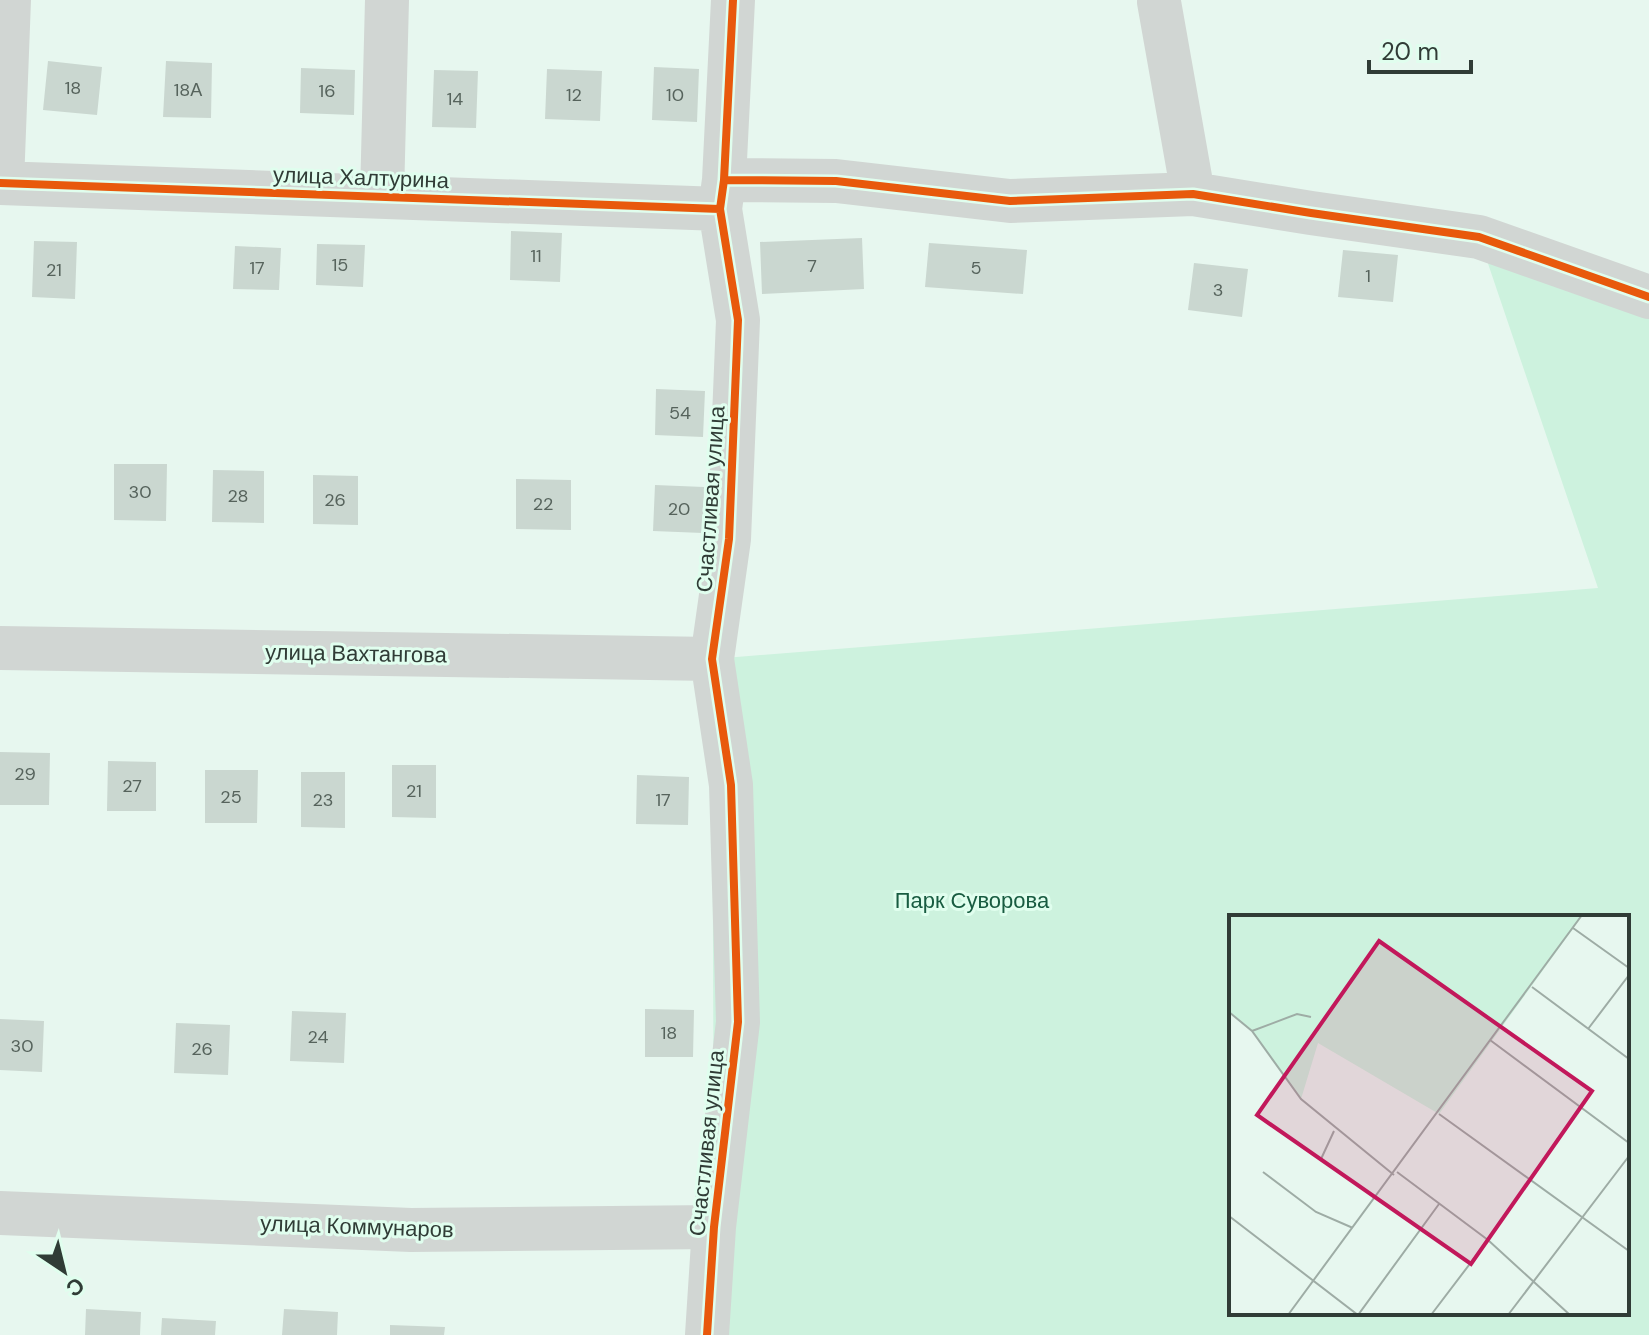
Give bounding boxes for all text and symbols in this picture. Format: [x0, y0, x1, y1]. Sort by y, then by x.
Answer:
scale bar [1369, 24, 1471, 74]
text: 20 m [1381, 36, 1439, 67]
house number: 18 [65, 76, 81, 100]
house number: 18А [174, 78, 202, 102]
house number: 16 [319, 79, 335, 103]
house number: 12 [566, 83, 582, 107]
house number: 10 [666, 83, 684, 107]
house number: 14 [447, 87, 463, 111]
street label: улица Халтурина [272, 160, 450, 195]
house number: 11 [530, 244, 542, 268]
house number: 15 [332, 253, 348, 277]
house number: 7 [807, 254, 817, 278]
house number: 17 [249, 256, 265, 280]
house number: 5 [971, 256, 981, 280]
house number: 21 [46, 258, 62, 282]
house number: 1 [1365, 264, 1371, 288]
house number: 3 [1213, 278, 1223, 302]
house number: 54 [669, 401, 691, 425]
street label: Счастливая улица [690, 404, 732, 593]
house number: 30 [129, 480, 151, 504]
house number: 28 [227, 484, 249, 508]
house number: 26 [324, 488, 346, 512]
house number: 22 [533, 492, 553, 516]
house number: 20 [668, 497, 690, 521]
street label: улица Вахтангова [265, 637, 448, 670]
house number: 29 [14, 762, 36, 786]
house number: 27 [122, 774, 142, 798]
house number: 21 [406, 779, 422, 803]
house number: 25 [220, 785, 242, 809]
house number: 23 [312, 788, 334, 812]
house number: 17 [655, 788, 671, 812]
park label: Парк Суворова [895, 886, 1050, 915]
inset map [1229, 915, 1629, 1315]
house number: 18 [661, 1021, 677, 1045]
house number: 24 [308, 1025, 329, 1049]
house number: 30 [11, 1034, 33, 1058]
house number: 26 [191, 1037, 213, 1061]
street label: Счастливая улица [682, 1048, 731, 1238]
street label: улица Коммунаров [260, 1209, 454, 1244]
north arrow [24, 1231, 104, 1311]
text: С [60, 1271, 90, 1303]

